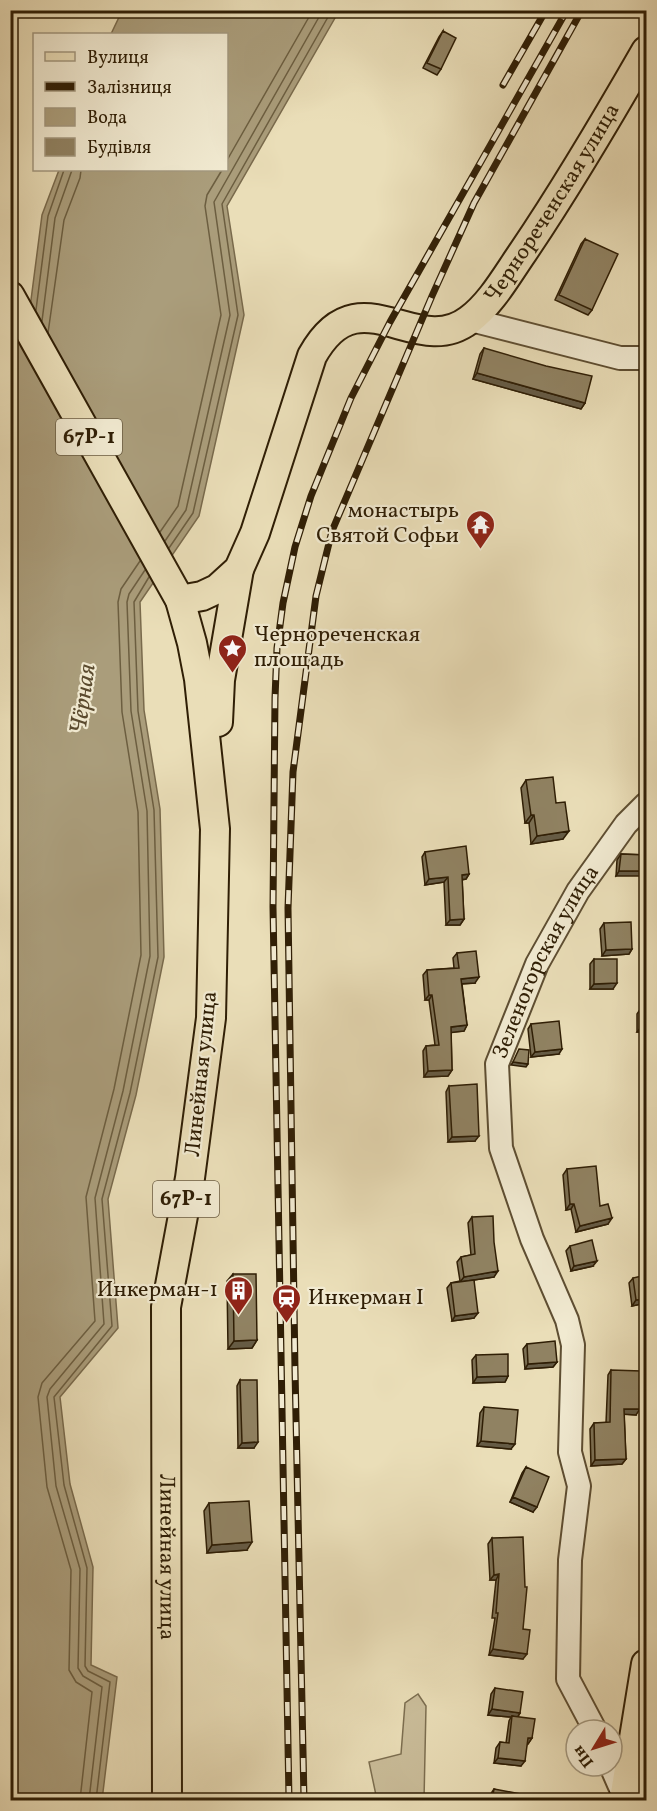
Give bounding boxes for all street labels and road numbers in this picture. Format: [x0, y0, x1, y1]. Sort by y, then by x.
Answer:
street label: Чернореченская улица [477, 98, 628, 310]
road number: 67Р-1 [56, 419, 122, 455]
street label: Зеленогорская улица [485, 859, 607, 1064]
street label: Линейная улица [178, 990, 226, 1158]
road number: 67Р-1 [153, 1181, 219, 1217]
street label: Линейная улица [151, 1474, 182, 1640]

